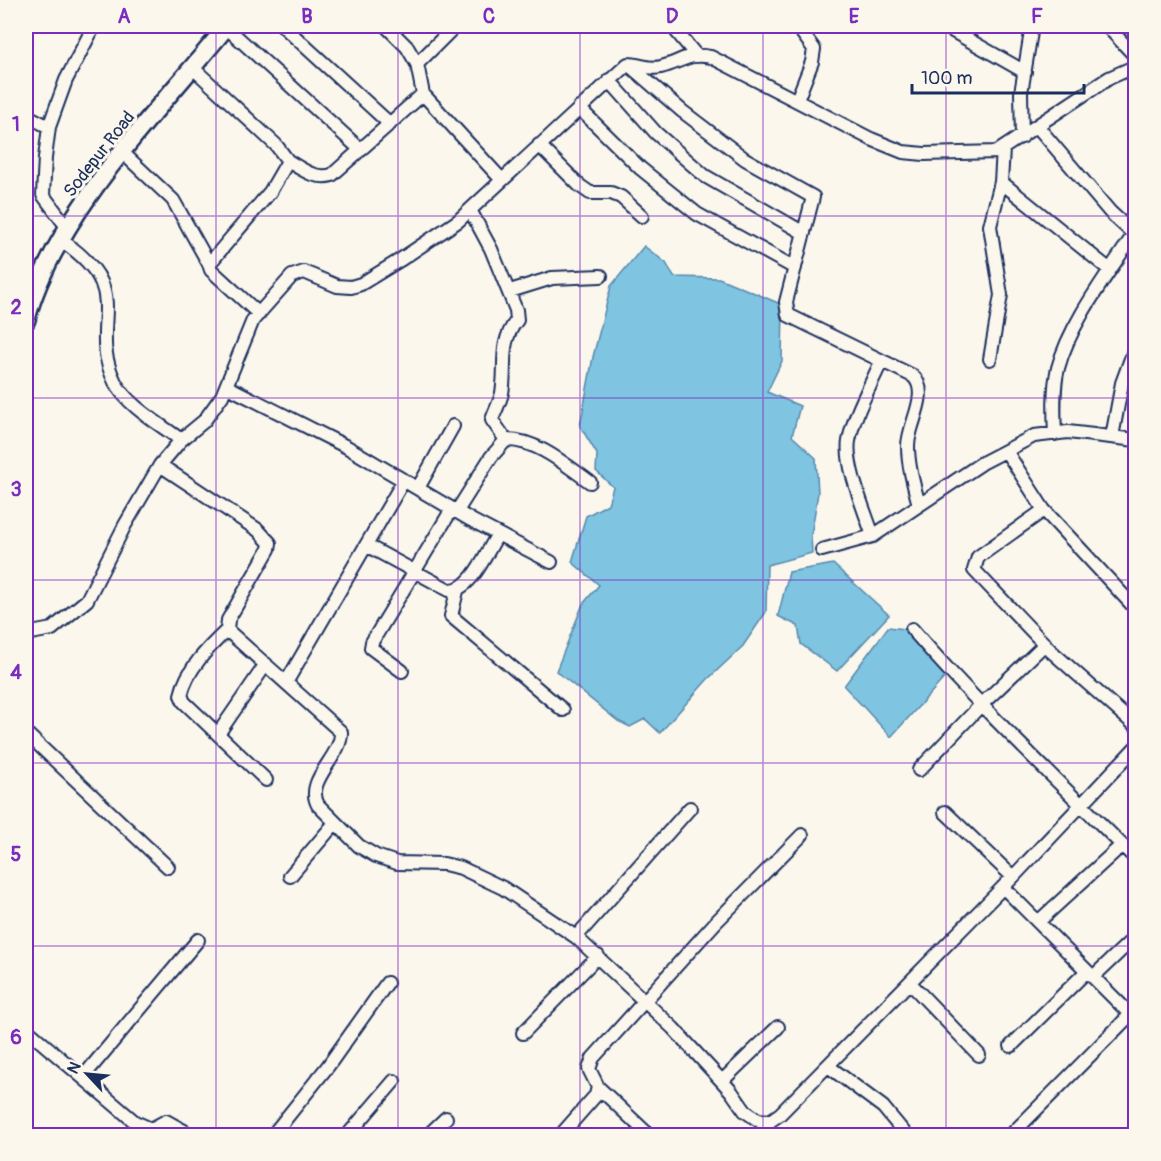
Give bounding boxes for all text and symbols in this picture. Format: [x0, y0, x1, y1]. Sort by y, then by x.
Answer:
text: A [118, 4, 131, 29]
text: B [301, 4, 313, 29]
text: C [483, 4, 495, 29]
text: D [666, 4, 679, 29]
text: E [849, 4, 860, 29]
text: F [1031, 4, 1043, 29]
scale bar [912, 57, 1084, 95]
text: 100 m [921, 67, 973, 90]
street label: Sodepur Road [59, 107, 140, 202]
text: 1 [12, 112, 20, 137]
text: 2 [10, 295, 22, 320]
text: 3 [10, 477, 22, 502]
text: 4 [10, 660, 22, 685]
text: 5 [11, 842, 22, 867]
text: 6 [10, 1025, 22, 1050]
north arrow [57, 1044, 117, 1104]
text: N [63, 1058, 86, 1077]

